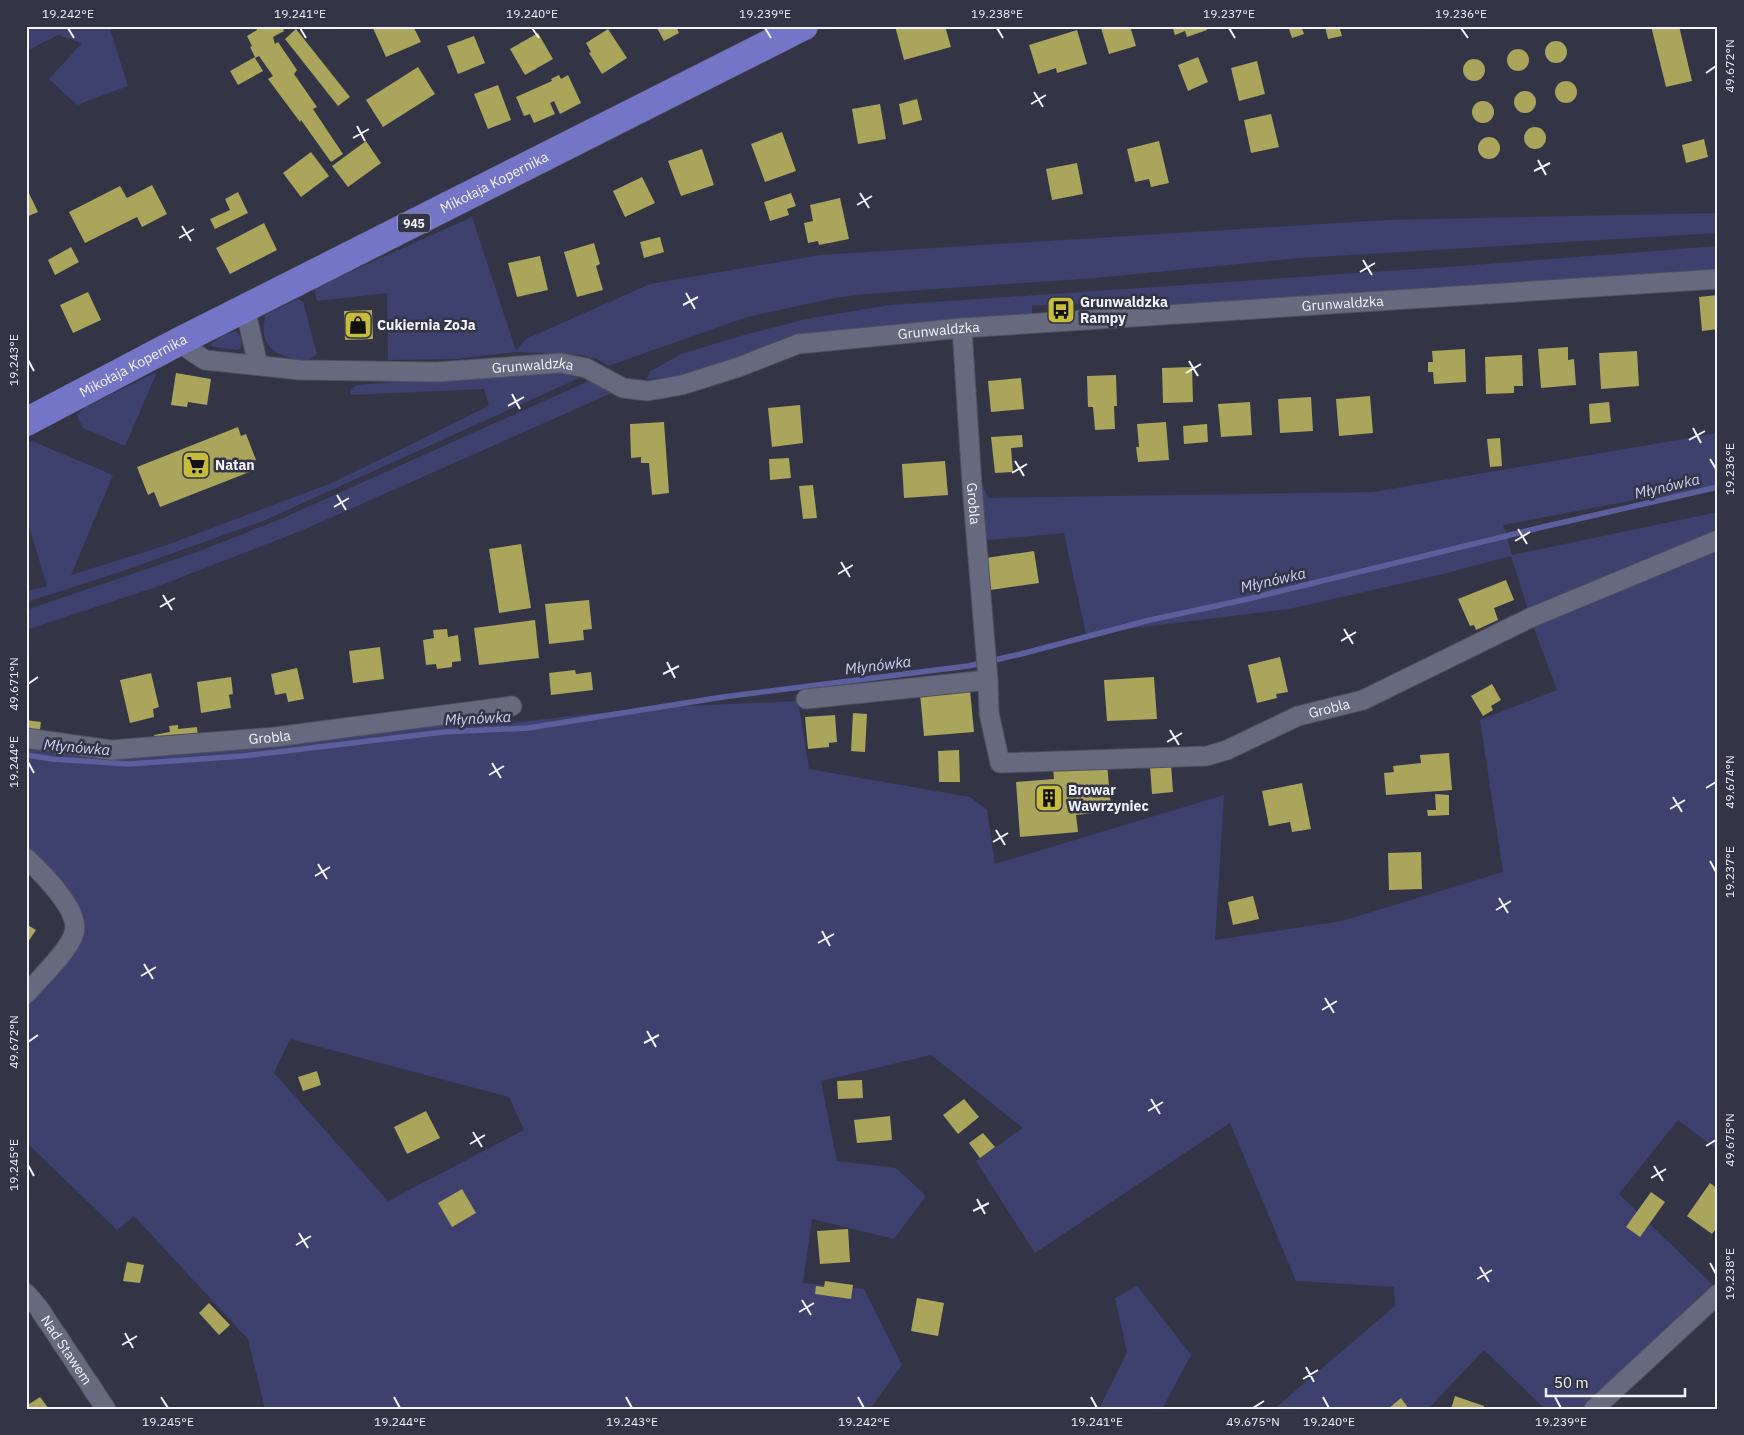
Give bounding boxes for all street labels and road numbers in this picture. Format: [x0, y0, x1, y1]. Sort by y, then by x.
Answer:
street label: Mikołaja Kopernika [437, 147, 552, 217]
road number: 945 [398, 214, 430, 232]
street label: Grunwaldzka [1301, 292, 1385, 315]
street label: Grunwaldzka [897, 318, 981, 343]
street label: Mikołaja Kopernika [76, 330, 190, 401]
street label: Grunwaldzka [491, 354, 576, 377]
street label: Grobla [963, 482, 984, 526]
street label: Grobla [1307, 694, 1352, 722]
street label: Grobla [248, 726, 292, 748]
street label: Nad Stawem [37, 1312, 96, 1388]

